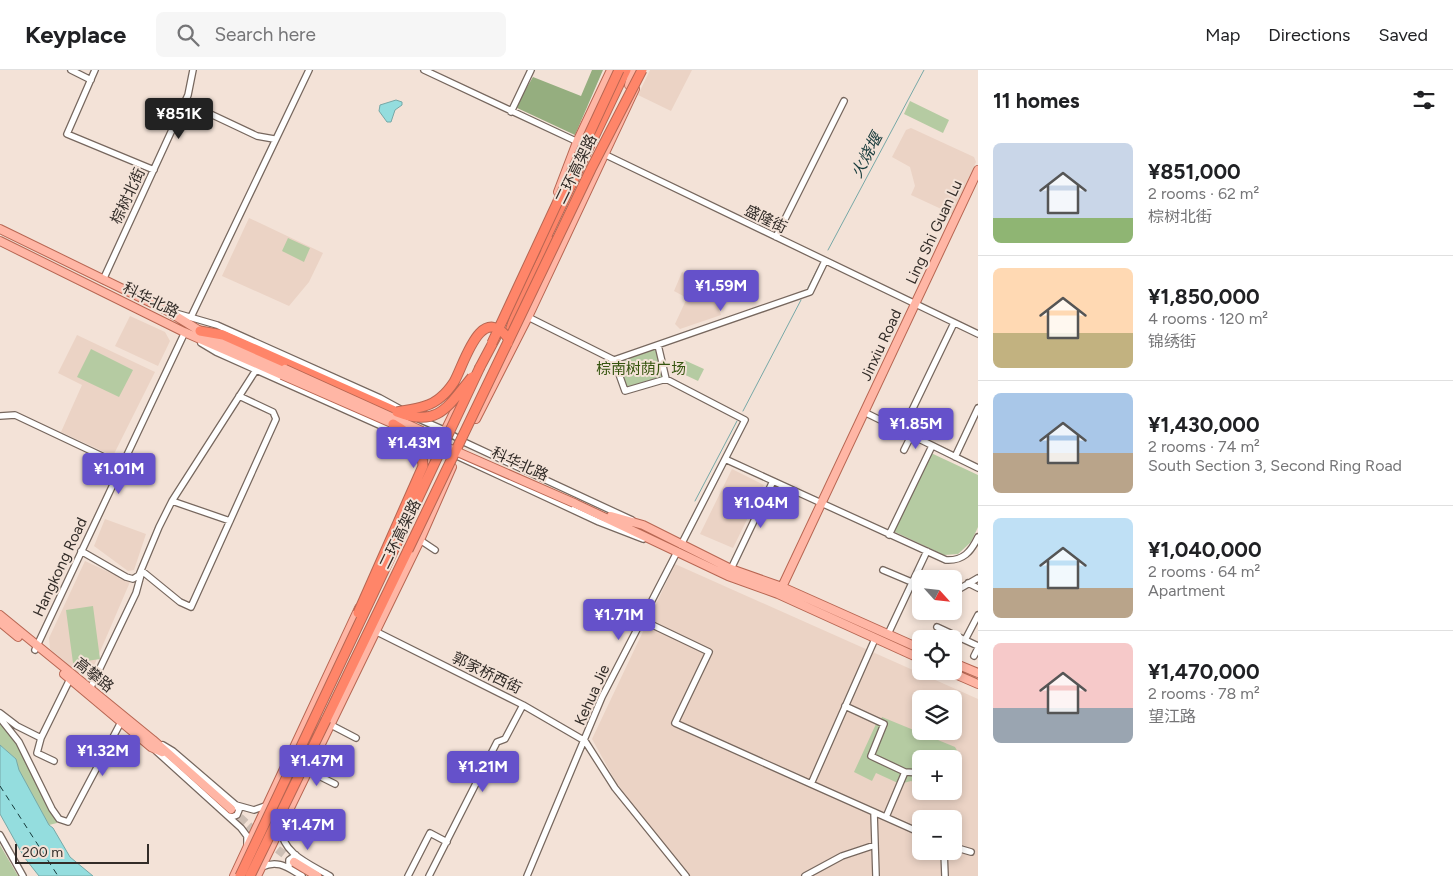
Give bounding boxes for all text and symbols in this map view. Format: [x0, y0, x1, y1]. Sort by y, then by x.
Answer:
search box [156, 12, 506, 57]
text: Keyplace [25, 20, 126, 49]
icon: search [174, 21, 202, 49]
text: Search here [214, 23, 316, 46]
text: Map [1205, 24, 1240, 46]
text: Directions [1268, 24, 1350, 46]
text: Saved [1378, 24, 1428, 46]
icon: filters [1410, 86, 1438, 114]
text: 11 homes [993, 88, 1080, 113]
pin: ¥851K [144, 98, 214, 140]
text: ¥851K [156, 104, 202, 123]
water label: 火烧堰 [847, 127, 888, 181]
street label: 二环高架路 [551, 131, 601, 207]
text: ¥851,000 [1148, 159, 1241, 184]
icon: home [1033, 163, 1093, 223]
street label: 棕树北街 [107, 165, 149, 227]
street label: Ling Shi Guan Lu [902, 177, 966, 287]
text: 2 rooms · 62 m² [1148, 184, 1259, 203]
street label: 盛隆街 [742, 201, 790, 237]
text: 棕树北街 [1148, 207, 1212, 226]
pin: ¥1.59M [680, 270, 762, 312]
text: ¥1.59M [695, 276, 747, 295]
street label: 科华北路 [120, 279, 182, 321]
text: ¥1,850,000 [1148, 284, 1260, 309]
icon: home [1033, 288, 1093, 348]
street label: Jinxiu Road [857, 306, 905, 384]
text: 4 rooms · 120 m² [1148, 309, 1268, 328]
text: 锦绣街 [1148, 332, 1196, 351]
park label: 棕南树荫广场 [596, 360, 686, 378]
pin: ¥1.85M [875, 408, 957, 450]
text: ¥1,430,000 [1148, 412, 1260, 437]
icon: home [1033, 413, 1093, 473]
text: ¥1.85M [889, 414, 943, 433]
pin: ¥1.43M [373, 426, 455, 469]
text: ¥1.43M [388, 433, 441, 452]
text: 2 rooms · 74 m² [1148, 437, 1260, 456]
street label: 科华北路 [489, 444, 551, 484]
pin: ¥1.01M [78, 452, 160, 495]
text: South Section 3, Second Ring Road [1148, 456, 1402, 475]
text: ¥1.01M [93, 459, 145, 478]
pin: ¥1.04M [720, 486, 802, 529]
text: ¥1.04M [734, 493, 788, 512]
street label: 二环高架路 [375, 496, 425, 572]
street label: Hangkong Road [29, 515, 91, 619]
text: ¥1,040,000 [1148, 537, 1262, 562]
icon: home [1033, 538, 1093, 598]
text: 2 rooms · 64 m² [1148, 562, 1260, 581]
north arrow [912, 570, 962, 620]
map controls [912, 570, 962, 860]
text: Apartment [1148, 581, 1225, 600]
pin: ¥1.71M [578, 598, 660, 641]
text: ¥1.71M [594, 605, 644, 624]
button: locate [912, 630, 962, 680]
street label: 郭家桥西街 [449, 648, 525, 698]
street label: 高攀路 [71, 654, 117, 696]
text: ¥1,470,000 [1148, 659, 1260, 684]
street label: Kehua Jie [571, 662, 613, 728]
icon: home [1033, 663, 1093, 723]
text: 2 rooms · 78 m² [1148, 684, 1260, 703]
button: layers [912, 690, 962, 740]
text: 望江路 [1148, 707, 1196, 726]
pin: ¥1.32M [62, 734, 144, 777]
text: ¥1.32M [77, 741, 129, 760]
pin: ¥1.47M [276, 744, 358, 787]
pin: ¥1.21M [442, 750, 524, 793]
button: + [912, 750, 962, 800]
text: ¥1.47M [291, 751, 344, 770]
text: ¥1.21M [458, 757, 508, 776]
pin: ¥1.47M [267, 808, 349, 851]
button: − [912, 810, 962, 860]
text: ¥1.47M [282, 815, 335, 834]
scale bar [15, 841, 149, 864]
text: 200 m [22, 844, 63, 861]

